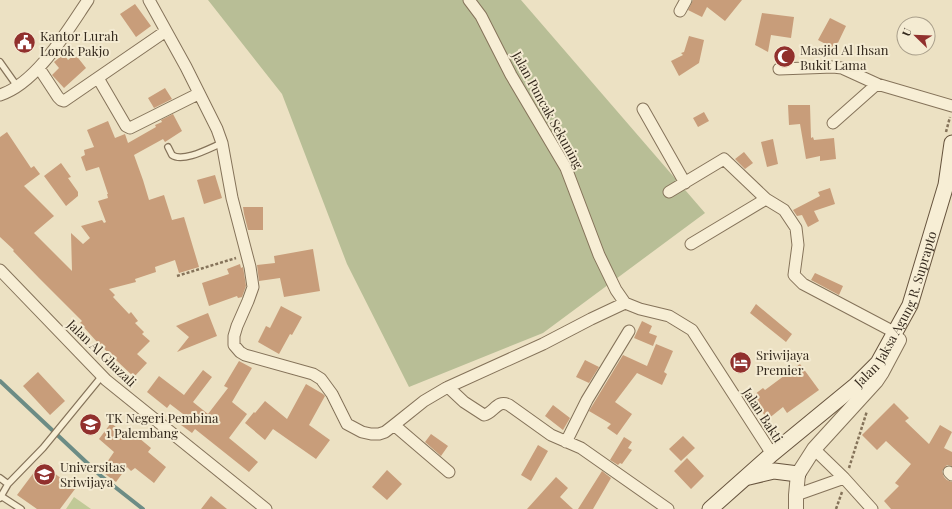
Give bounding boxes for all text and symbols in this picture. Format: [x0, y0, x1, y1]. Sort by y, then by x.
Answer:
north arrow [896, 16, 936, 56]
text: U [898, 25, 915, 38]
place label: Kantor Lurah Lorok Pakjo [40, 27, 119, 59]
public building icon: Kantor Lurah Lorok Pakjo [12, 30, 38, 56]
place label: Masjid Al Ihsan Bukit Lama [800, 41, 889, 73]
mosque icon: Masjid Al Ihsan Bukit Lama [772, 44, 798, 70]
street label: Jalan Puncak Sekuning [509, 47, 588, 172]
street label: Jalan Jaksa Agung R. Suprapto [849, 229, 940, 391]
street label: Jalan Al Ghazali [63, 315, 141, 390]
place label: Sriwijaya Premier [756, 346, 810, 378]
hotel icon: Sriwijaya Premier [727, 349, 753, 375]
street label: Jalan Bakti [739, 383, 787, 445]
place label: TK Negeri Pembina 1 Palembang [106, 409, 219, 441]
school or university icon: TK Negeri Pembina 1 Palembang [77, 412, 103, 438]
place label: Universitas Sriwijaya [60, 458, 126, 490]
school or university icon: Universitas Sriwijaya [32, 461, 58, 487]

